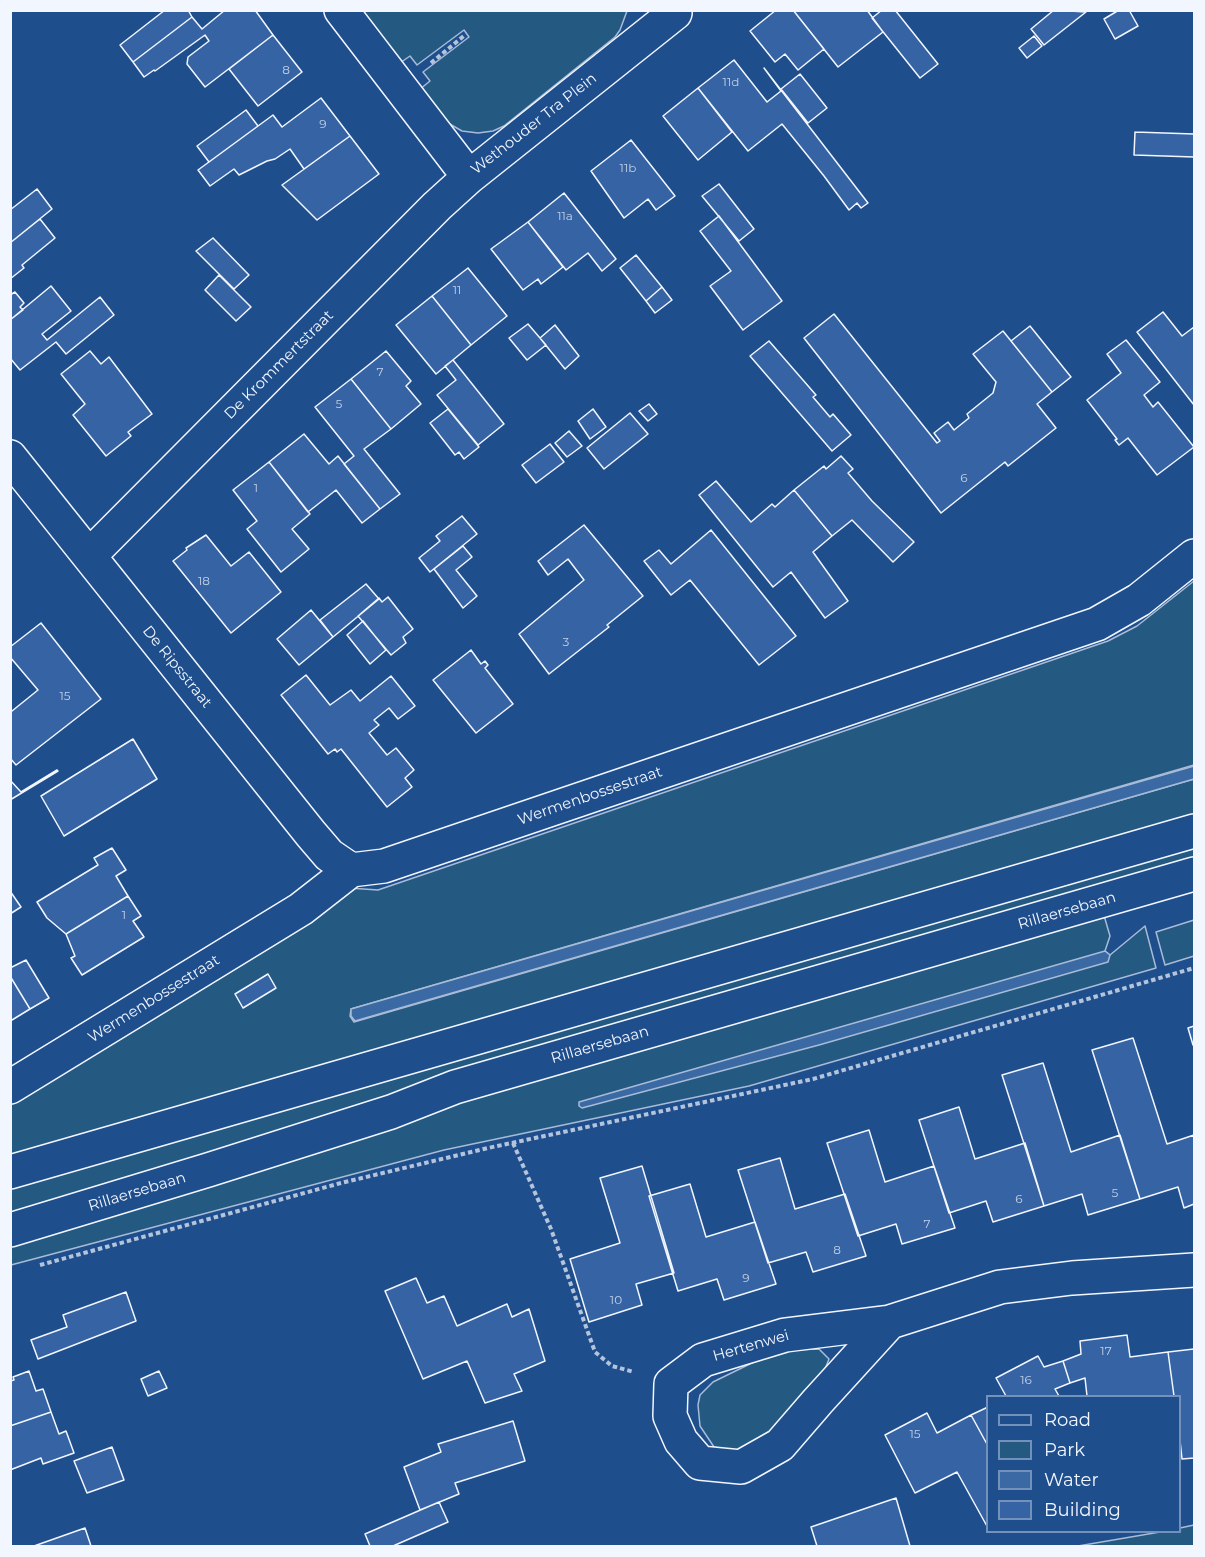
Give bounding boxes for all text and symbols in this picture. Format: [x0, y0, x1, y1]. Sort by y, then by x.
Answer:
house number: 8 [282, 63, 290, 77]
street label: Wethouder Tra Plein [468, 69, 600, 179]
house number: 11d [723, 75, 739, 89]
house number: 9 [319, 117, 327, 131]
house number: 11b [620, 161, 636, 175]
house number: 11a [557, 209, 573, 223]
house number: 11 [453, 283, 461, 297]
street label: De Krommertstraat [221, 307, 337, 423]
house number: 7 [376, 365, 384, 379]
house number: 5 [336, 397, 342, 411]
house number: 6 [960, 471, 968, 485]
house number: 1 [254, 481, 258, 495]
house number: 18 [198, 574, 210, 588]
street label: De Ripsstraat [138, 622, 216, 712]
house number: 3 [563, 635, 569, 649]
house number: 15 [59, 689, 71, 703]
street label: Wermenbossestraat [515, 763, 665, 829]
street label: Rillaersebaan [1016, 888, 1118, 934]
house number: 1 [122, 908, 126, 922]
street label: Wermenbossestraat [85, 951, 223, 1047]
street label: Rillaersebaan [549, 1022, 651, 1068]
street label: Rillaersebaan [86, 1169, 188, 1215]
house number: 5 [1112, 1186, 1118, 1200]
house number: 6 [1015, 1192, 1023, 1206]
house number: 7 [923, 1217, 931, 1231]
house number: 8 [833, 1243, 841, 1257]
house number: 9 [742, 1271, 750, 1285]
house number: 10 [610, 1293, 622, 1307]
street label: Hertenwei [711, 1327, 791, 1365]
house number: 17 [1100, 1344, 1112, 1358]
house number: 16 [1020, 1373, 1032, 1387]
legend [986, 1395, 1181, 1533]
text: Road [1044, 1409, 1091, 1431]
house number: 15 [909, 1427, 921, 1441]
text: Park [1044, 1439, 1085, 1461]
text: Water [1044, 1469, 1099, 1491]
text: Building [1044, 1499, 1121, 1521]

